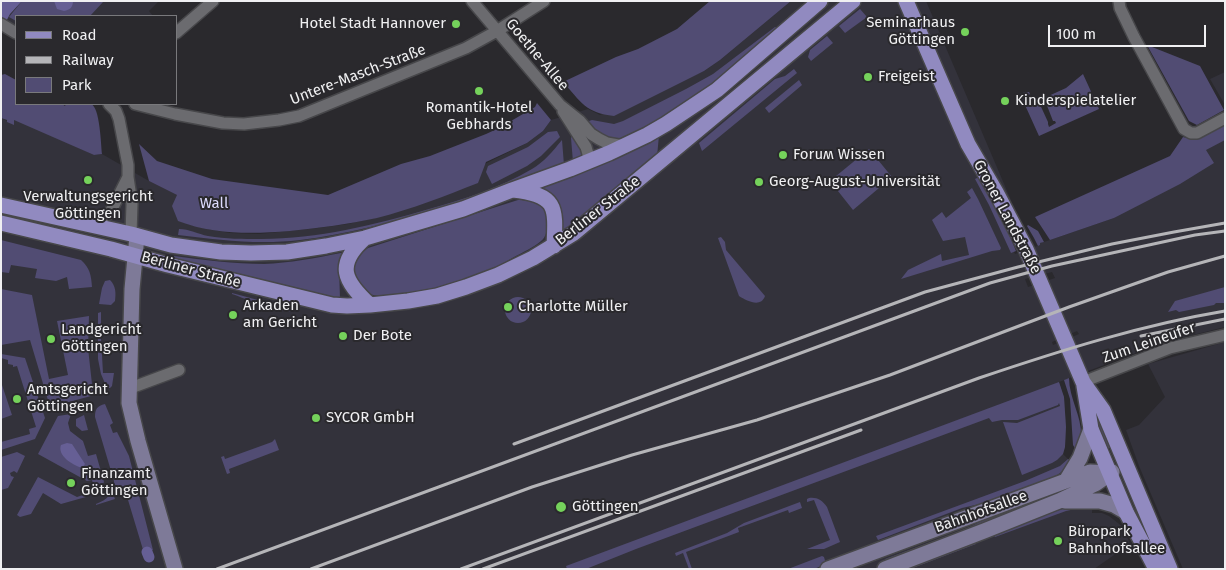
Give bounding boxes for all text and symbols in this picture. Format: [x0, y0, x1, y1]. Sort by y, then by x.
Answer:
place label: Seminarhaus Göttingen [866, 14, 955, 49]
legend [15, 15, 178, 105]
place label: Hotel Stadt Hannover [299, 15, 446, 33]
street label: Goethe-Allee [502, 15, 572, 95]
scale bar [1051, 15, 1208, 47]
marker: Hotel Stadt Hannover [450, 18, 462, 30]
text: 100 m [1056, 25, 1096, 43]
text: Road [62, 26, 97, 44]
marker: Seminarhaus Göttingen [959, 26, 971, 38]
street label: Untere-Masch-Straße [288, 41, 428, 109]
text: Railway [62, 51, 114, 69]
place label: Freigeist [878, 68, 935, 86]
marker: Freigeist [862, 71, 874, 83]
text: Park [62, 76, 92, 94]
marker: Romantik-Hotel Gebhards [473, 85, 485, 97]
place label: Kinderspielatelier [1015, 92, 1136, 110]
marker: Kinderspielatelier [999, 95, 1011, 107]
place label: Romantik-Hotel Gebhards [426, 99, 532, 134]
place label: Foruʍ Wissen [793, 146, 885, 164]
marker: Foruʍ Wissen [777, 149, 789, 161]
street label: Groner Landstraße [969, 157, 1045, 277]
street label: Berliner Straße [552, 172, 644, 250]
place label: Georg-August-Universität [769, 173, 940, 191]
marker: Verwaltungsgericht Göttingen [82, 174, 94, 186]
marker: Georg-August-Universität [753, 176, 765, 188]
place label: Verwaltungsgericht Göttingen [23, 188, 153, 223]
park label: Wall [200, 195, 228, 213]
street label: Berliner Straße [139, 248, 243, 292]
place label: Arkaden am Gericht [243, 297, 317, 332]
place label: Charlotte Müller [518, 298, 628, 316]
marker: Charlotte Müller [502, 301, 514, 313]
marker: Arkaden am Gericht [227, 309, 239, 321]
street label: Zum Leineufer [1100, 319, 1198, 367]
place label: Landgericht Göttingen [61, 321, 141, 356]
place label: Der Bote [353, 327, 412, 345]
marker: Der Bote [337, 330, 349, 342]
marker: Landgericht Göttingen [45, 333, 57, 345]
place label: Amtsgericht Göttingen [27, 381, 108, 416]
marker: Amtsgericht Göttingen [11, 393, 23, 405]
place label: SYCOR GmbH [326, 409, 415, 427]
marker: SYCOR GmbH [310, 412, 322, 424]
place label: Finanzamt Göttingen [81, 465, 151, 500]
marker: Finanzamt Göttingen [65, 477, 77, 489]
street label: Bahnhofsallee [932, 487, 1030, 537]
place label: Göttingen [572, 498, 639, 516]
marker: Göttingen [554, 500, 568, 514]
place label: Büropark Bahnhofsallee [1068, 523, 1165, 558]
marker: Büropark Bahnhofsallee [1052, 535, 1064, 547]

